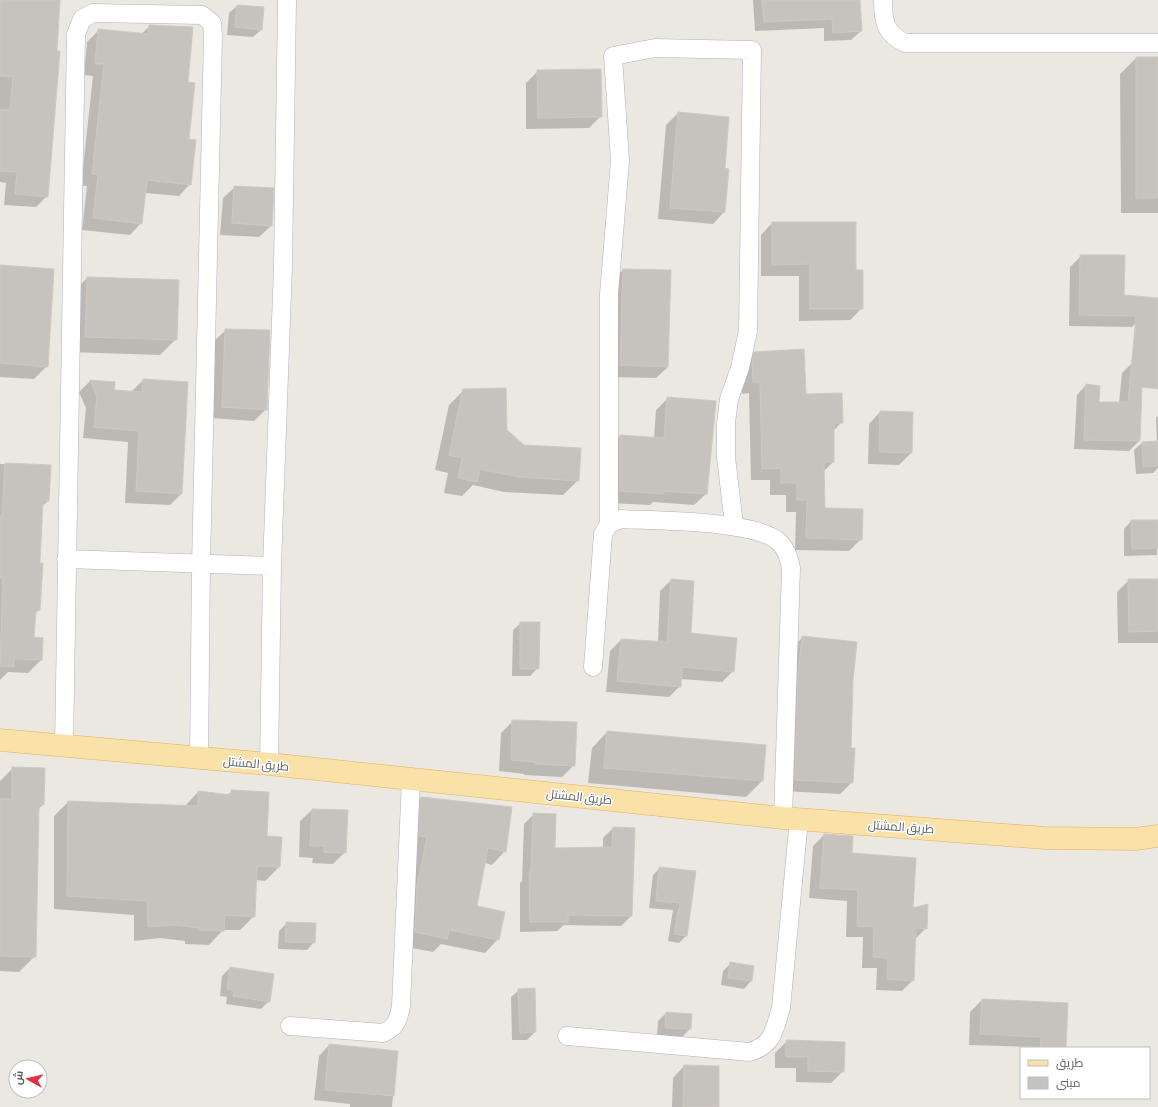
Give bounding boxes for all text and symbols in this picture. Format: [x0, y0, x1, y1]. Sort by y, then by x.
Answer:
street label: طريق المشتل [222, 755, 290, 774]
street label: طريق المشتل [545, 788, 613, 807]
street label: طريق المشتل [867, 819, 935, 836]
legend [1020, 1047, 1150, 1099]
text: طريق [1056, 1057, 1084, 1070]
north arrow [8, 1059, 48, 1099]
text: ش [12, 1070, 26, 1086]
text: مبنى [1056, 1077, 1081, 1090]

